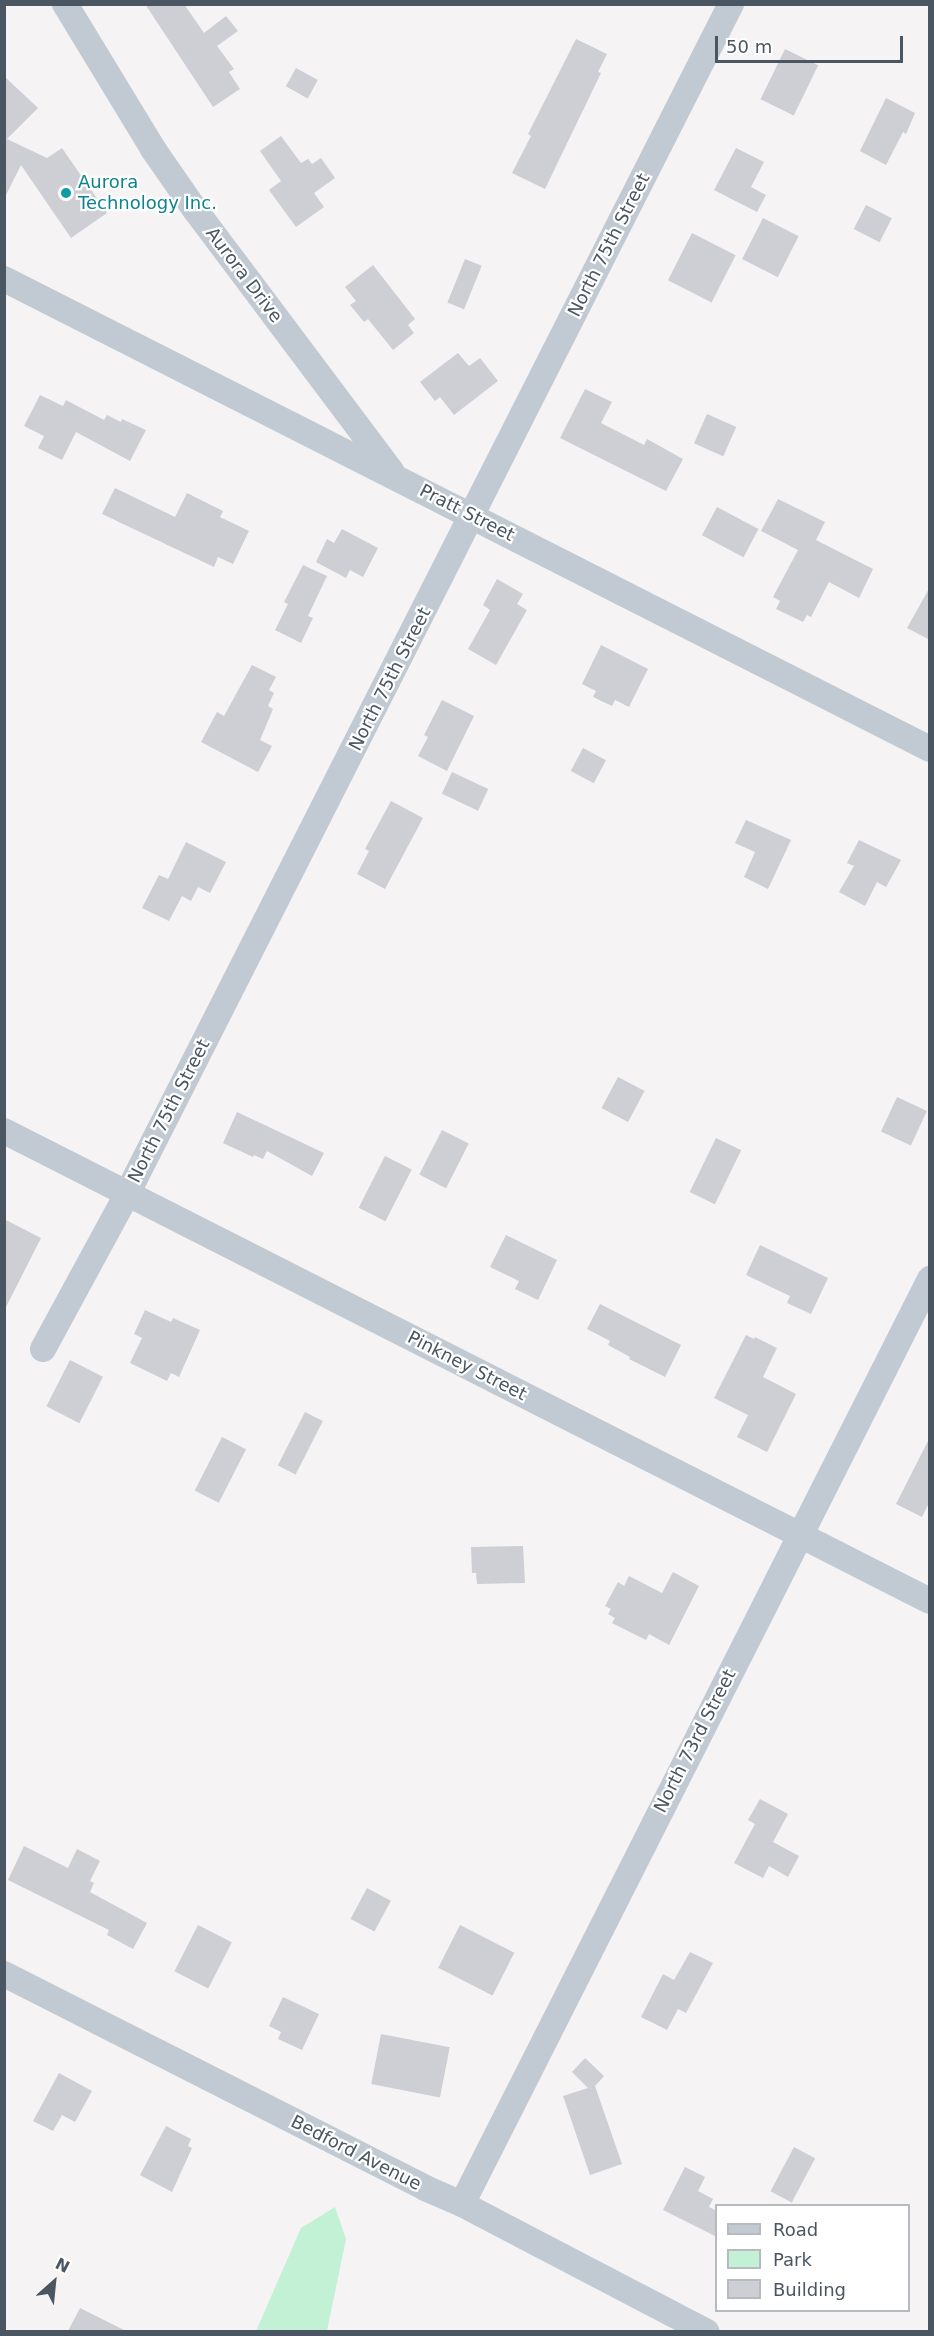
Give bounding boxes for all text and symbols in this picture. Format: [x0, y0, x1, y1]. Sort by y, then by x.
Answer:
scale bar [718, 24, 906, 62]
text: 50 m [726, 36, 772, 57]
street label: North 75th Street [564, 170, 654, 320]
place label: Aurora Technology Inc. [78, 172, 217, 214]
marker: Aurora Technology Inc. [59, 186, 73, 200]
street label: Aurora Drive [201, 223, 287, 327]
street label: Pratt Street [416, 480, 518, 546]
street label: North 75th Street [345, 604, 435, 754]
street label: North 75th Street [124, 1036, 214, 1186]
street label: Pinkney Street [404, 1327, 530, 1405]
street label: North 73rd Street [650, 1666, 740, 1816]
street label: Bedford Avenue [287, 2111, 425, 2195]
legend [715, 2204, 910, 2312]
text: Road [773, 2219, 818, 2240]
text: Park [773, 2249, 812, 2270]
north arrow [24, 2252, 84, 2312]
text: N [52, 2254, 73, 2277]
text: Building [773, 2279, 846, 2300]

